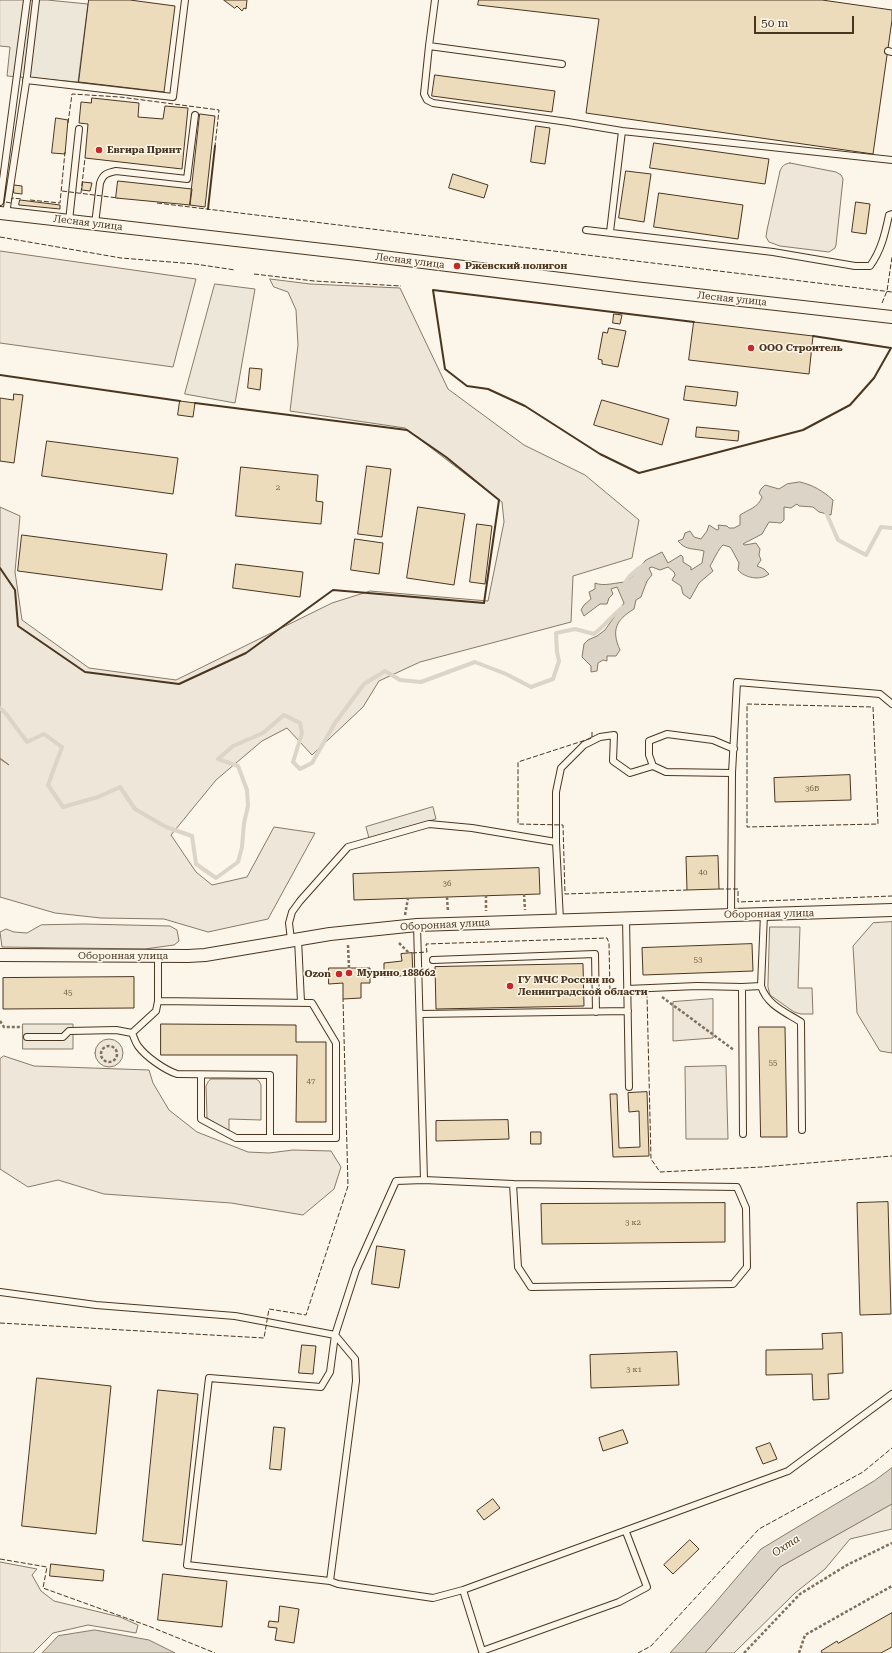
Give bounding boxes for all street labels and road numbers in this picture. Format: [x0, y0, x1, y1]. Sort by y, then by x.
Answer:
street label: Лесная улица [53, 213, 123, 233]
street label: Лесная улица [375, 251, 445, 271]
street label: Лесная улица [697, 289, 767, 309]
street label: Оборонная улица [724, 907, 814, 921]
street label: Оборонная улица [400, 917, 490, 933]
street label: Оборонная улица [78, 950, 168, 962]

